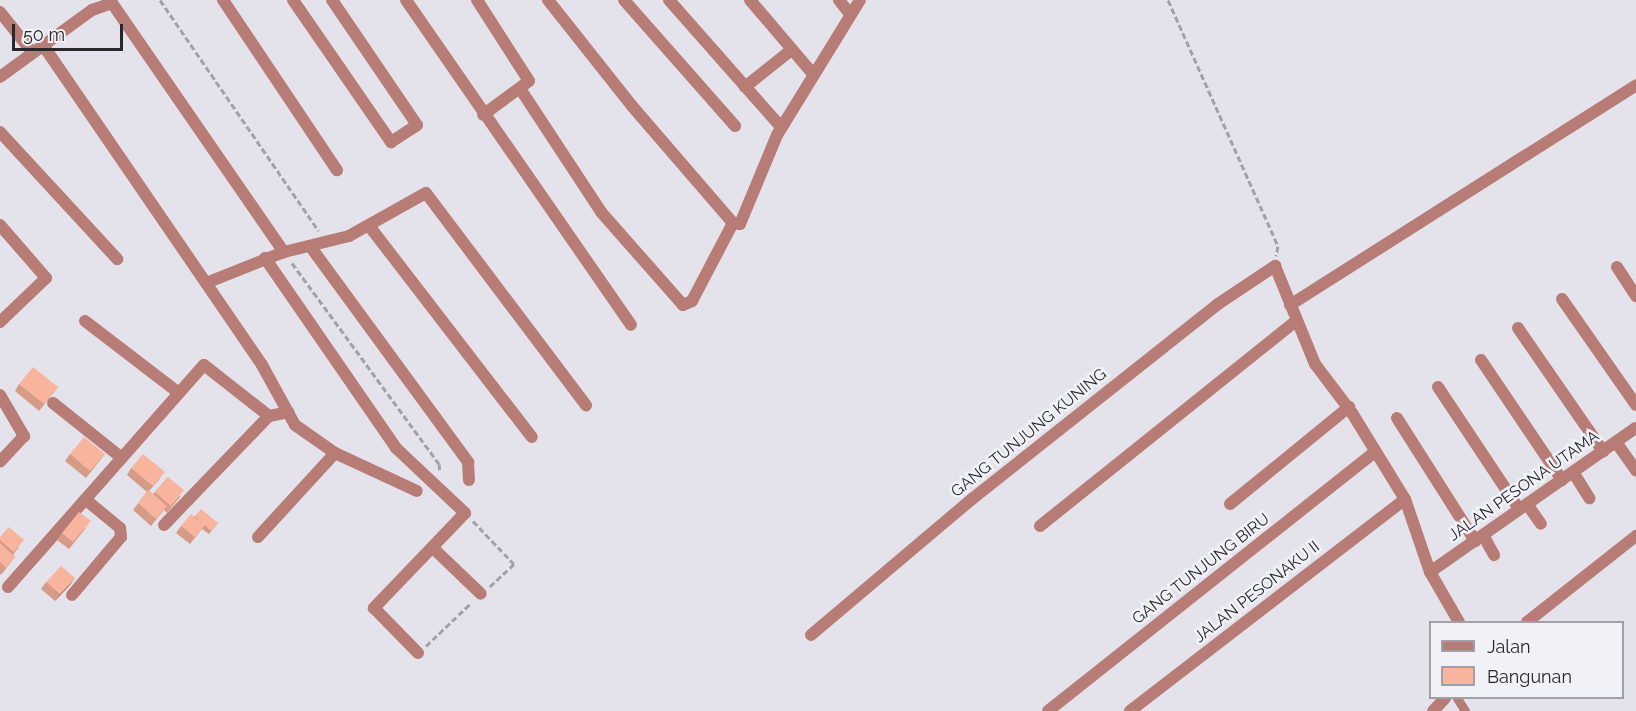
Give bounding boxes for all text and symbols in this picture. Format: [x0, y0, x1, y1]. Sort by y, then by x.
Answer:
scale bar [15, 12, 126, 50]
text: 50 m [23, 24, 65, 45]
street label: GANG TUNJUNG KUNING [947, 364, 1111, 502]
street label: JALAN PESONA UTAMA [1445, 427, 1603, 545]
street label: GANG TUNJUNG BIRU [1128, 509, 1274, 629]
street label: JALAN PESONAKU II [1191, 537, 1323, 647]
legend [1429, 621, 1624, 699]
text: Jalan [1487, 636, 1531, 657]
text: Bangunan [1487, 666, 1572, 687]

